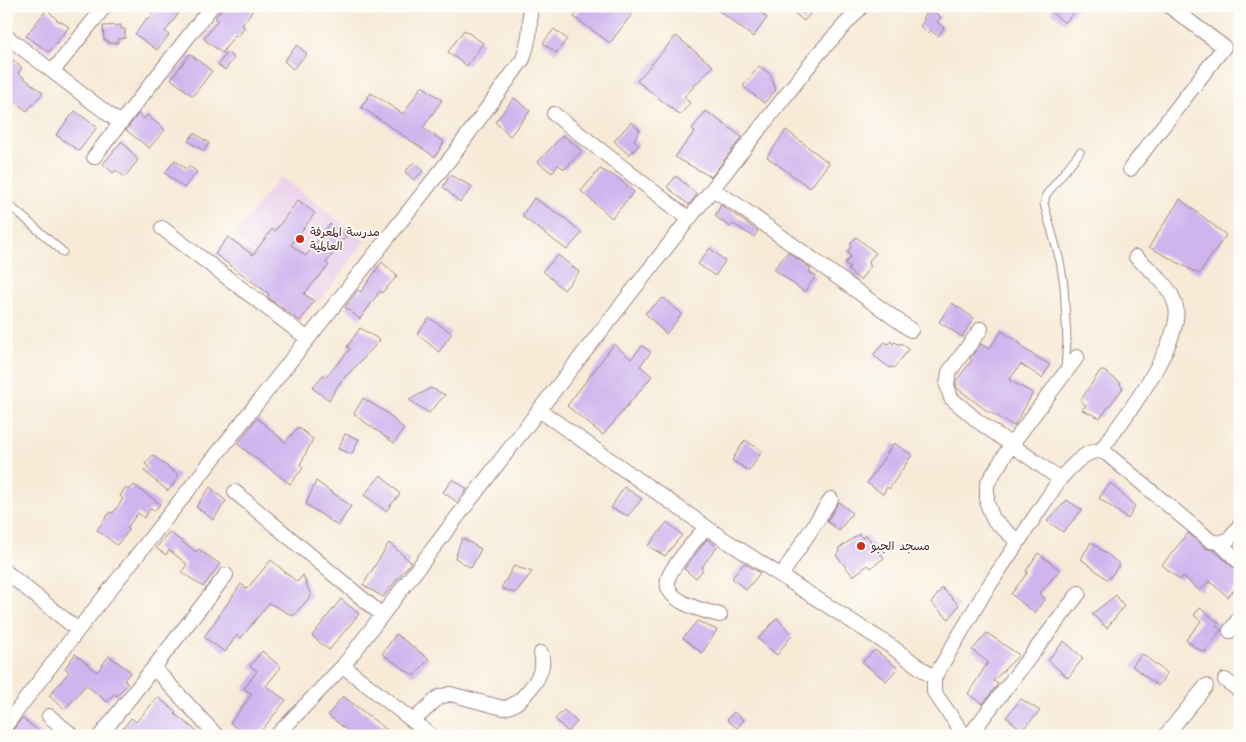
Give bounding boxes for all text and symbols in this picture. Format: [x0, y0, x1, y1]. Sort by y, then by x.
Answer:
place label: مدرسة المعرفة العالمية [310, 223, 380, 256]
marker: مدرسة المعرفة العالمية [294, 233, 306, 245]
place label: مسجد الجبو [870, 537, 930, 556]
marker: مسجد الجبو [855, 540, 867, 552]

